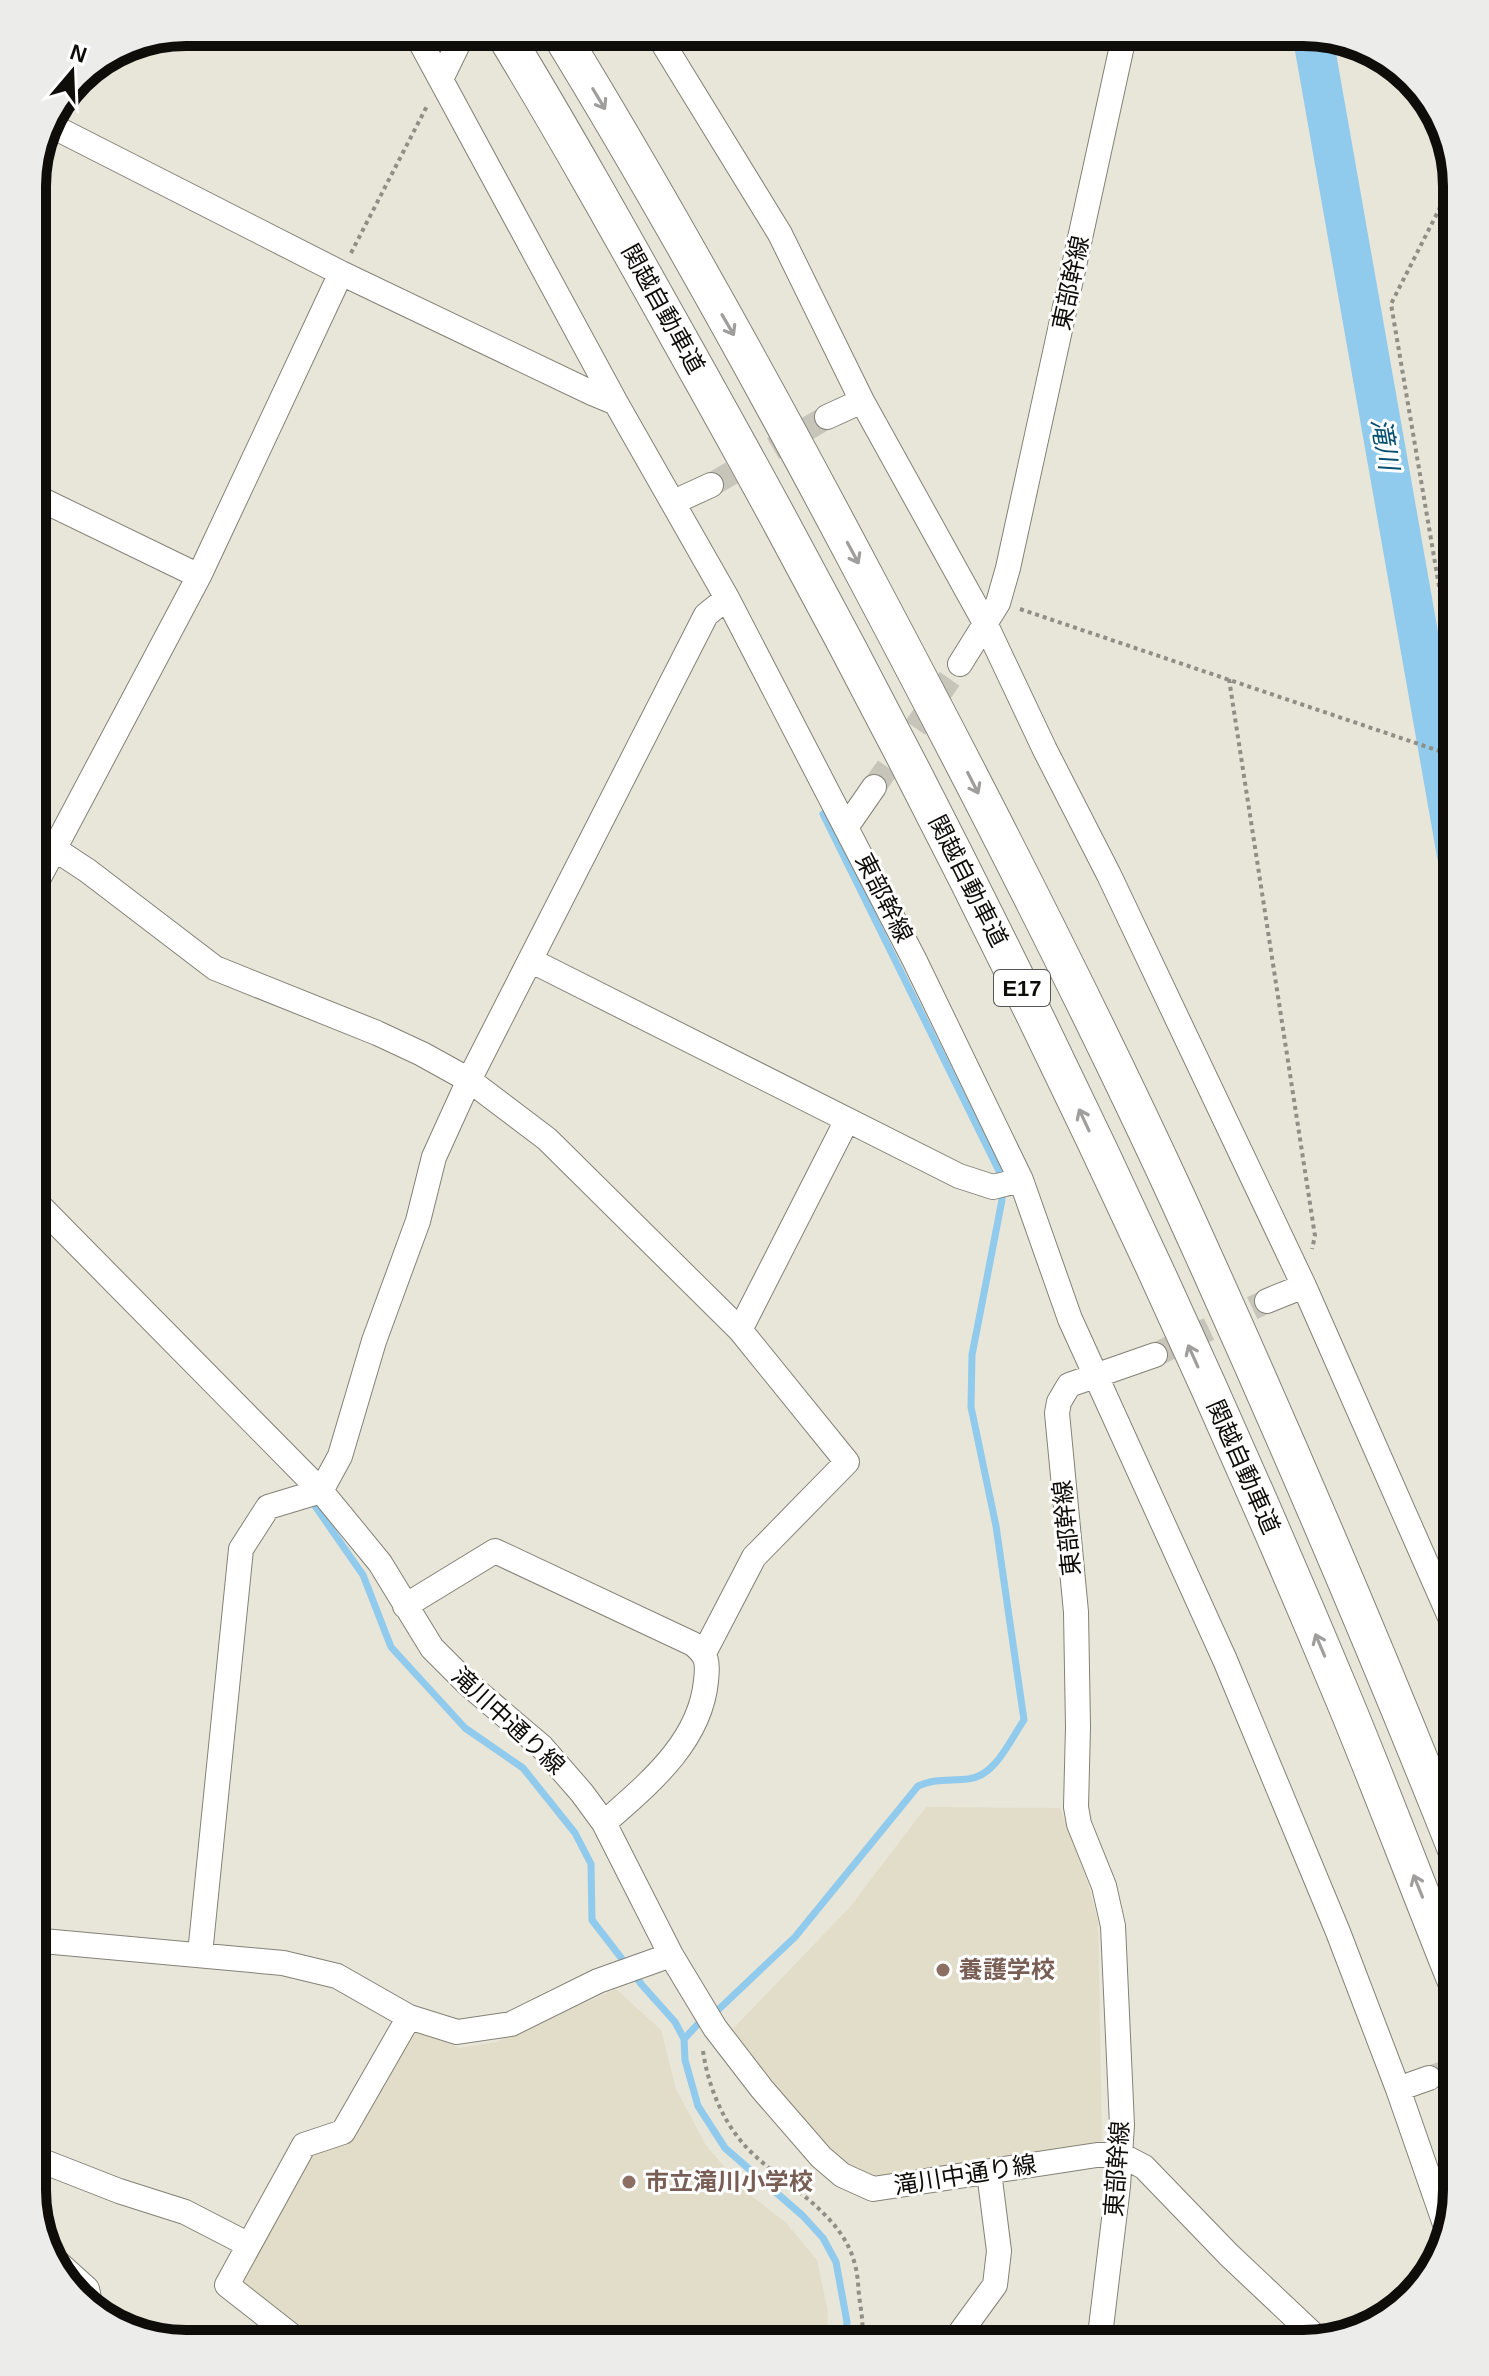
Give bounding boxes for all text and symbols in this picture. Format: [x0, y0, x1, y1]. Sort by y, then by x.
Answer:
north arrow [32, 32, 112, 112]
text: N [67, 39, 90, 68]
one-way arrow [592, 87, 608, 110]
street label: 東部幹線 [1047, 233, 1094, 333]
street label: 関越自動車道 [617, 239, 710, 378]
one-way arrow [720, 313, 736, 336]
water label: 滝川 [1366, 416, 1405, 475]
one-way arrow [845, 540, 861, 564]
one-way arrow [966, 771, 982, 795]
street label: 関越自動車道 [924, 810, 1013, 951]
street label: 東部幹線 [851, 849, 918, 947]
road number: E17 [994, 970, 1050, 1006]
one-way arrow [1076, 1108, 1091, 1132]
one-way arrow [1185, 1344, 1200, 1368]
street label: 関越自動車道 [1202, 1396, 1285, 1538]
street label: 東部幹線 [1048, 1479, 1085, 1577]
one-way arrow [1312, 1633, 1327, 1658]
street label: 滝川中通り線 [446, 1662, 570, 1780]
one-way arrow [1410, 1874, 1424, 1899]
place label: 養護学校 [959, 1956, 1055, 1983]
marker: 養護学校 [934, 1961, 952, 1979]
street label: 東部幹線 [1100, 2120, 1133, 2218]
street label: 滝川中通り線 [892, 2150, 1038, 2199]
place label: 市立滝川小学校 [645, 2168, 813, 2195]
marker: 市立滝川小学校 [620, 2173, 638, 2191]

